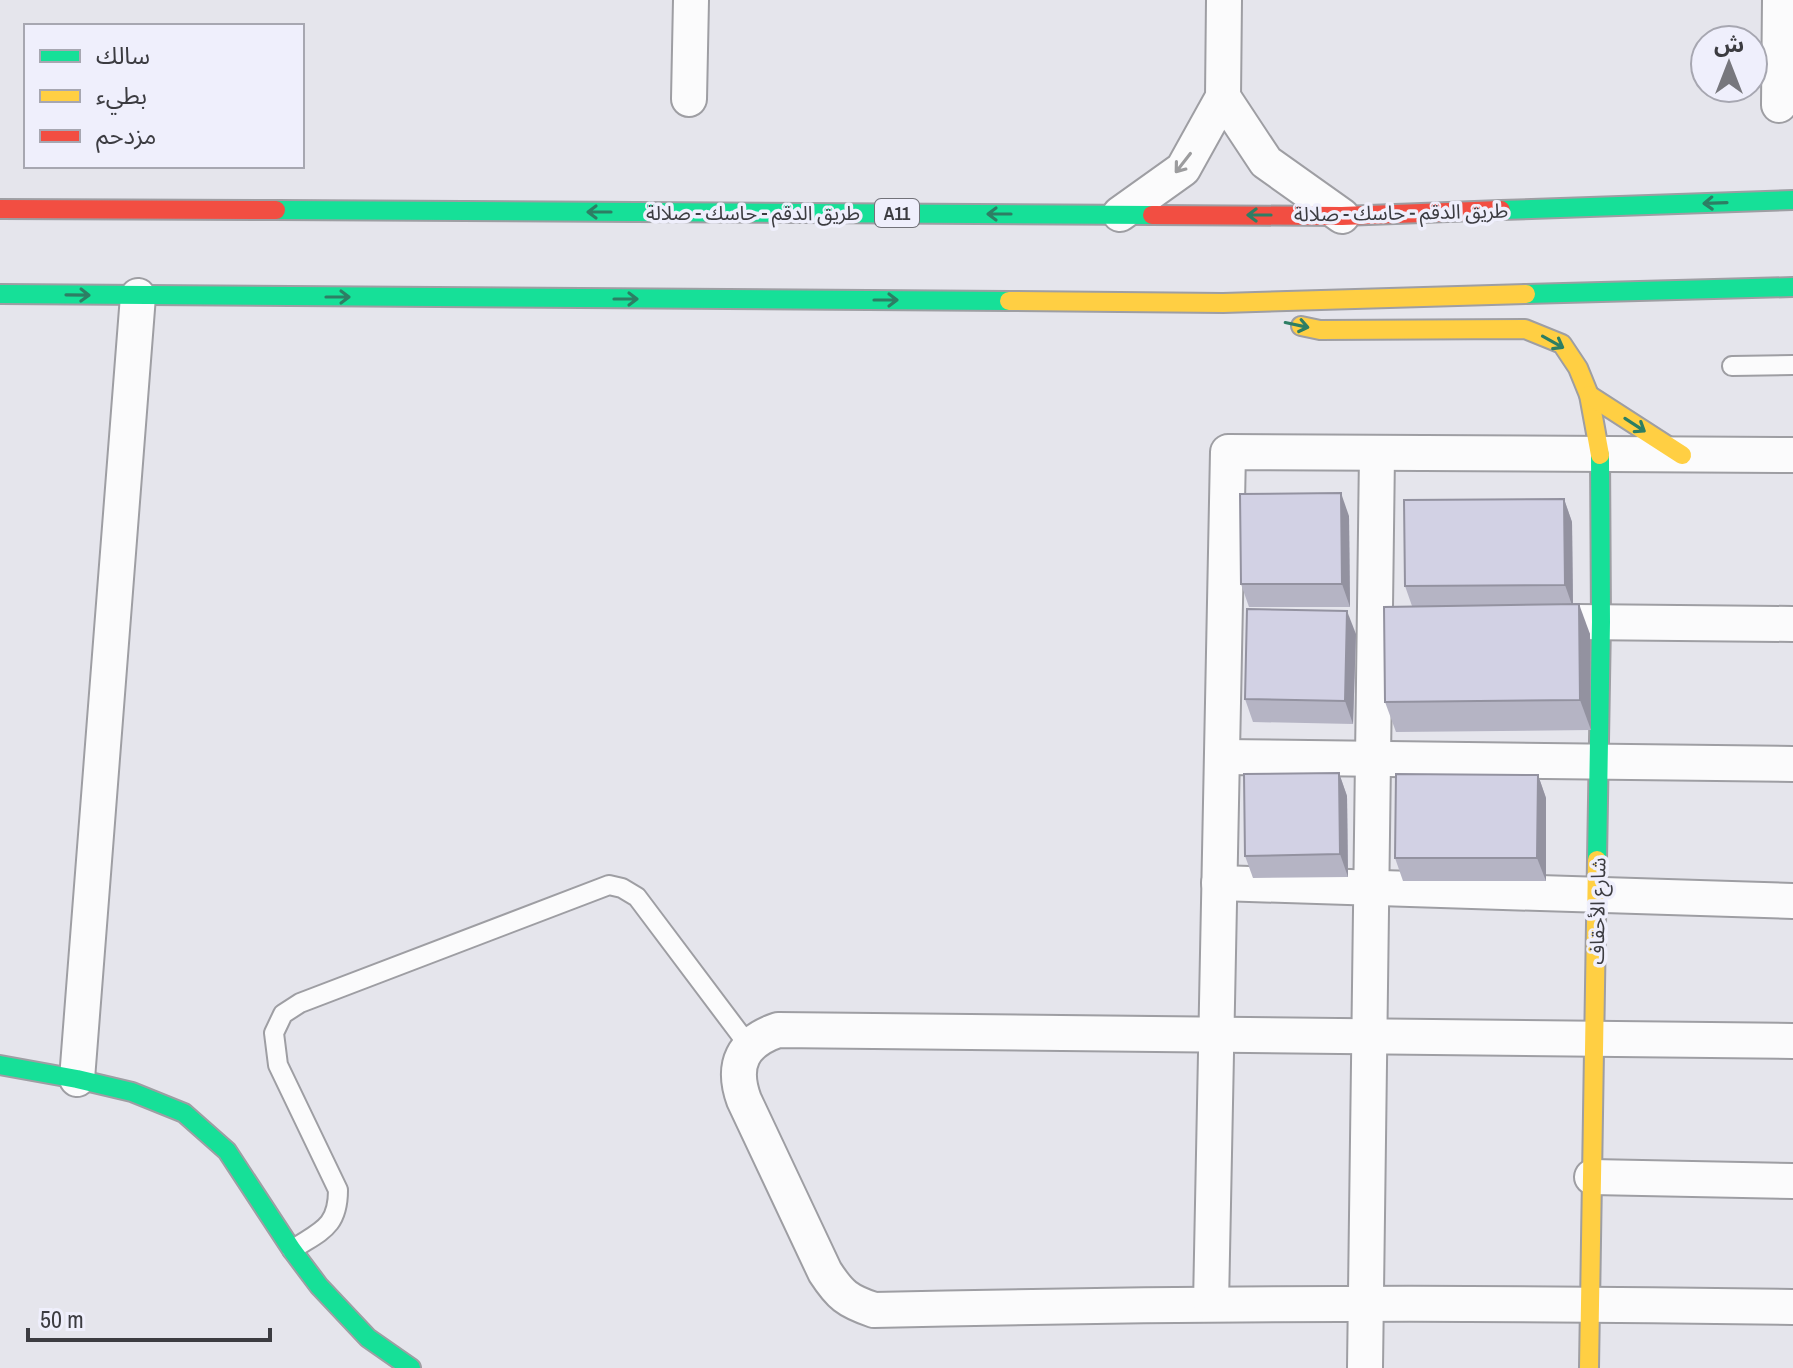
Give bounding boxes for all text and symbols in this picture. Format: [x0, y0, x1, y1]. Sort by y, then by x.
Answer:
legend [24, 24, 304, 168]
north arrow [1689, 24, 1769, 104]
text: ش [1714, 29, 1744, 59]
text: سالك [96, 39, 150, 71]
text: بطيء [96, 79, 147, 115]
text: مزدحم [96, 119, 156, 153]
one-way arrow [1175, 153, 1193, 174]
one-way arrow [1702, 195, 1729, 210]
street label: طريق الدقم - حاسك - صلالة [1294, 197, 1508, 229]
street label: طريق الدقم - حاسك - صلالة [646, 199, 860, 228]
road number: A11 [875, 199, 919, 227]
one-way arrow [586, 204, 613, 220]
one-way arrow [986, 206, 1013, 221]
one-way arrow [1246, 207, 1273, 223]
one-way arrow [64, 287, 91, 302]
one-way arrow [324, 289, 351, 305]
one-way arrow [612, 291, 639, 307]
one-way arrow [872, 292, 899, 308]
one-way arrow [1284, 318, 1309, 333]
one-way arrow [1541, 334, 1564, 350]
one-way arrow [1623, 418, 1646, 434]
street label: شارع الأحقاف [1583, 857, 1613, 965]
scale bar [28, 1292, 270, 1342]
text: 50 m [40, 1303, 84, 1335]

